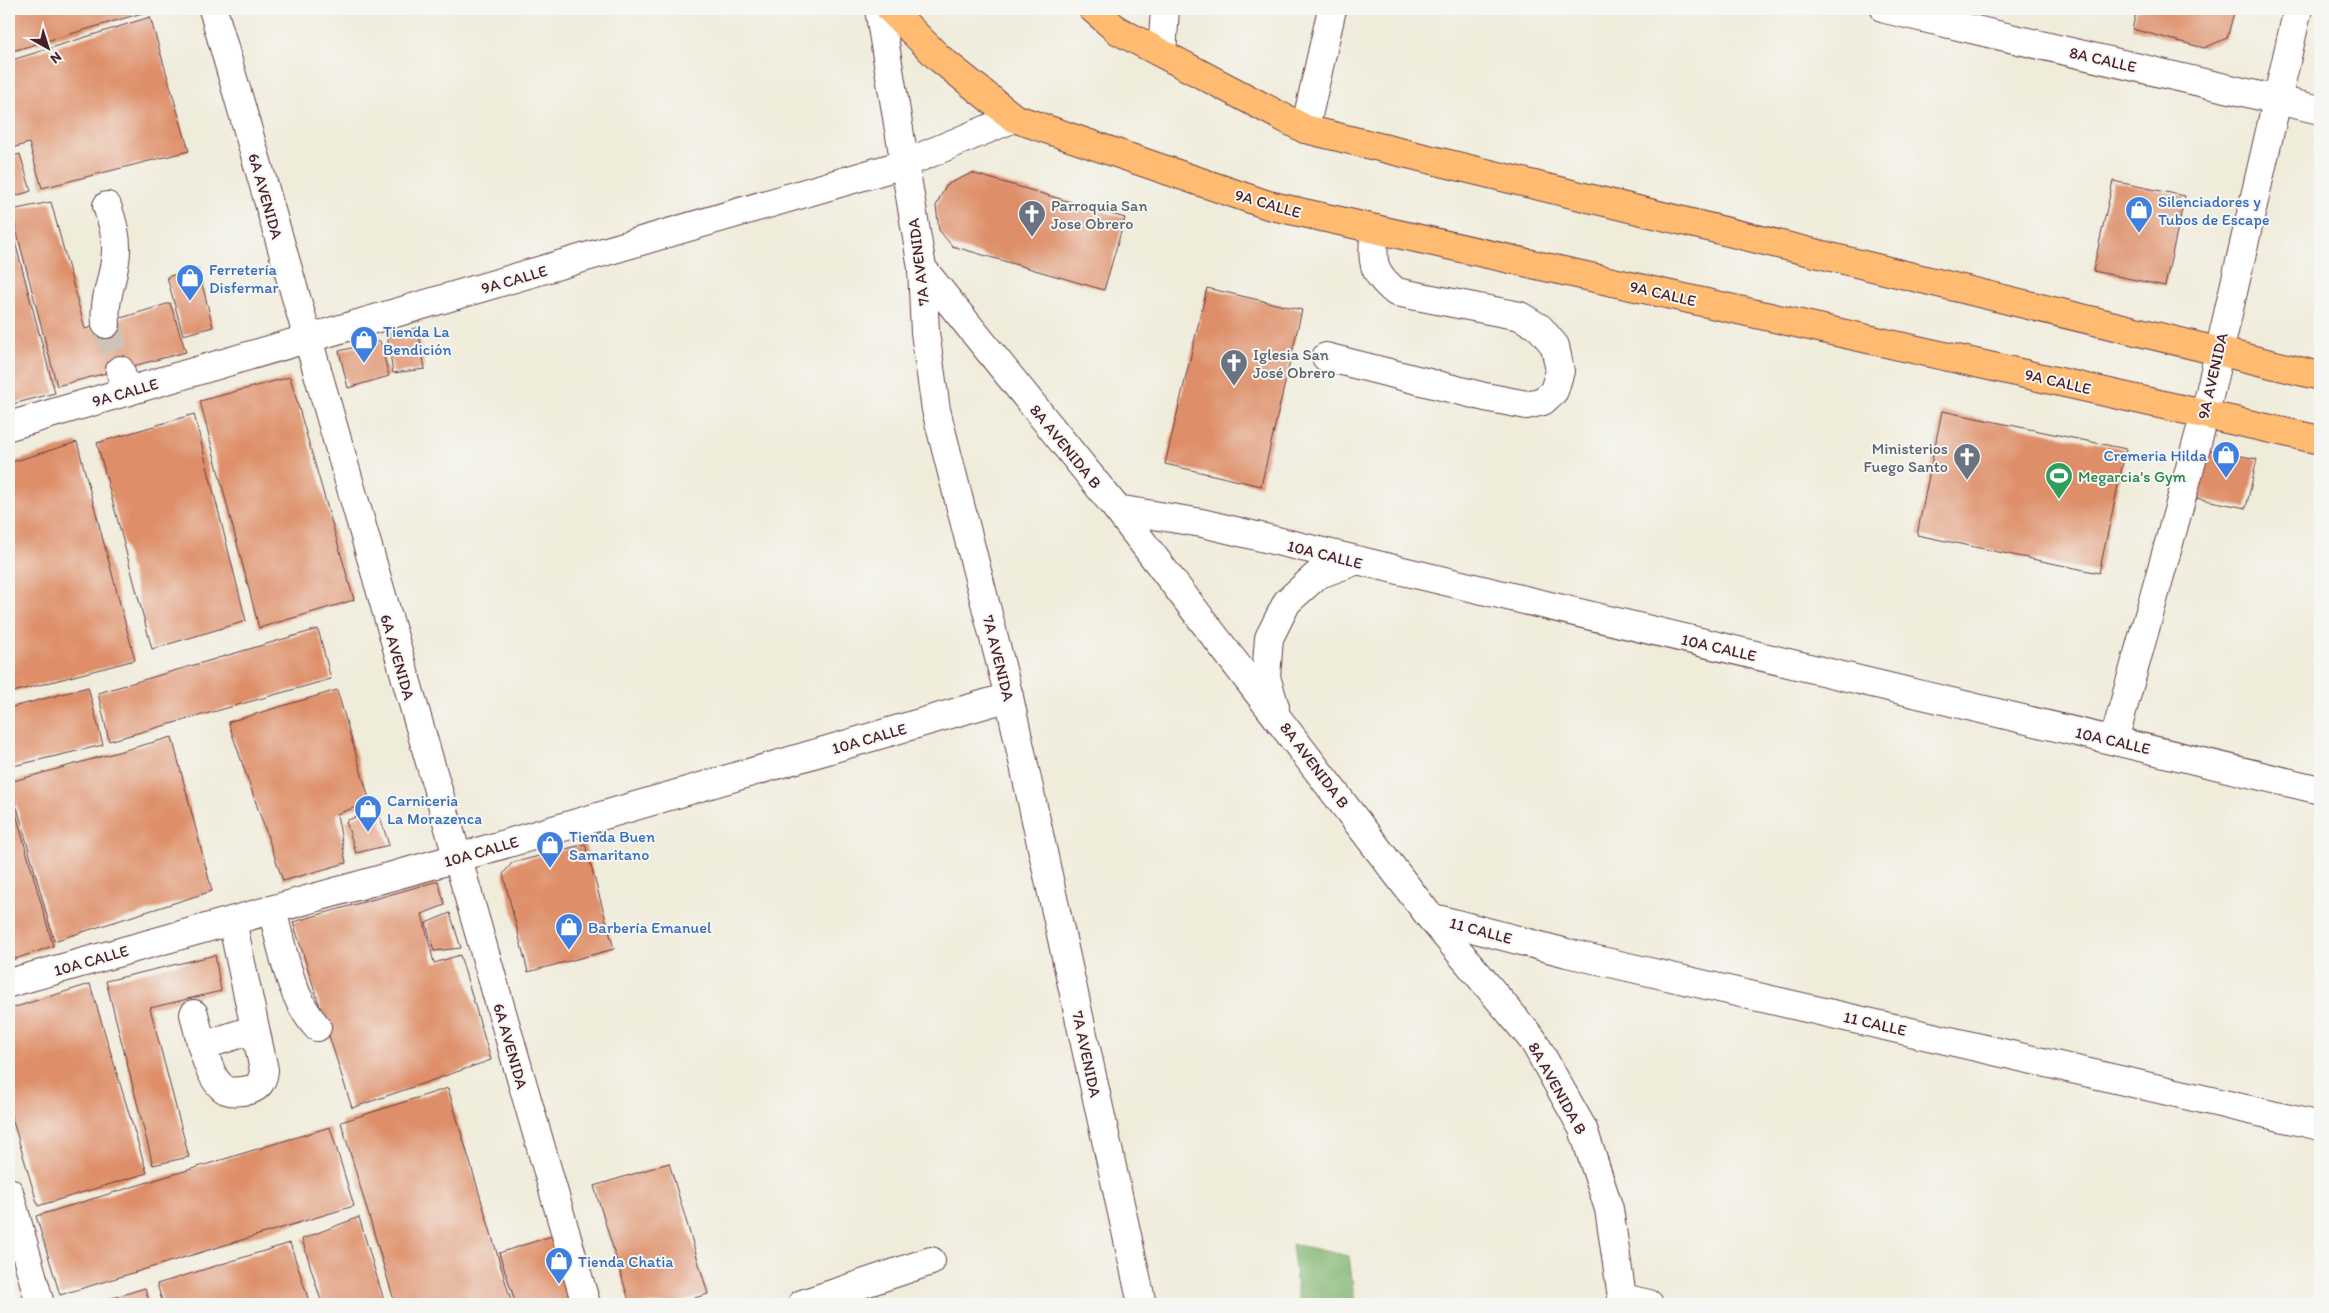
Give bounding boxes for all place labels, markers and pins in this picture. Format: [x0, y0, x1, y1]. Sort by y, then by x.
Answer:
place label: Silenciadores y Tubos de Escape [2158, 192, 2270, 229]
shop icon: Silenciadores y Tubos de Escape [2124, 195, 2154, 234]
place label: Parroquia San Jose Obrero [1051, 196, 1147, 233]
church icon: Parroquia San Jose Obrero [1017, 199, 1047, 238]
place label: Ferretería Disfermar [209, 260, 279, 297]
shop icon: Ferretería Disfermar [175, 263, 205, 302]
place label: Tienda La Bendición [383, 322, 451, 359]
shop icon: Tienda La Bendición [349, 325, 379, 364]
place label: Iglesia San José Obrero [1253, 345, 1335, 382]
church icon: Iglesia San José Obrero [1219, 348, 1249, 387]
place label: Ministerios Fuego Santo [1864, 439, 1948, 476]
shop icon: Cremeria Hilda [2211, 440, 2241, 479]
church icon: Ministerios Fuego Santo [1952, 442, 1982, 481]
place label: Cremeria Hilda [2103, 446, 2208, 465]
sports icon: Megarcia's Gym [2044, 461, 2074, 500]
place label: Megarcia's Gym [2078, 467, 2186, 486]
place label: Carniceria La Morazenca [387, 791, 482, 828]
shop icon: Carniceria La Morazenca [353, 794, 383, 833]
place label: Tienda Buen Samaritano [569, 827, 655, 864]
shop icon: Tienda Buen Samaritano [535, 830, 565, 869]
shop icon: Barbería Emanuel [554, 912, 584, 951]
place label: Barbería Emanuel [588, 918, 712, 937]
shop icon: Tienda Chatia [544, 1246, 574, 1285]
place label: Tienda Chatia [578, 1252, 674, 1271]

